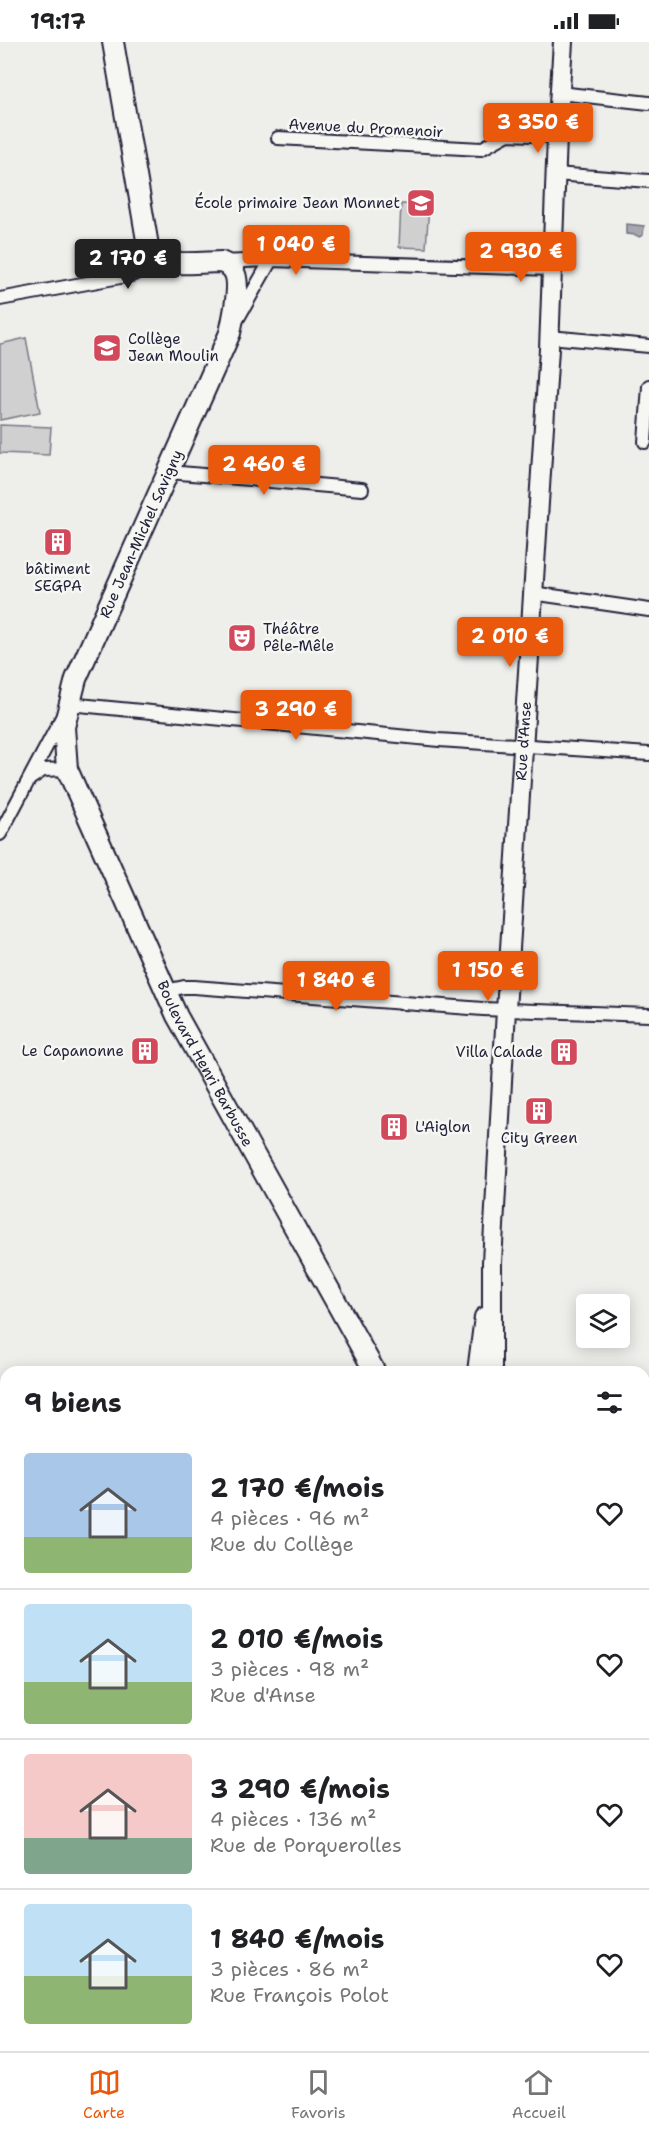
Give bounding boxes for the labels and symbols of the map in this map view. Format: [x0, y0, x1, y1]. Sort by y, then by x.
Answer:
pin: 3 350 € [483, 103, 593, 154]
street label: Avenue du Promenoir [288, 114, 444, 142]
school or university icon: École primaire Jean Monnet [405, 187, 437, 219]
place label: École primaire Jean Monnet [194, 192, 400, 213]
pin: 1 040 € [241, 225, 351, 276]
pin: 2 930 € [466, 232, 576, 283]
pin: 2 170 € [73, 239, 183, 290]
place label: Collège Jean Moulin [128, 329, 219, 366]
school or university icon: Collège Jean Moulin [91, 332, 123, 364]
pin: 2 460 € [209, 445, 319, 496]
street label: Rue Jean-Michel Savigny [95, 447, 187, 621]
building icon: bâtiment SEGPA [42, 526, 74, 558]
place label: bâtiment SEGPA [25, 559, 91, 596]
pin: 2 010 € [455, 617, 565, 668]
place label: Théâtre Pêle-Mêle [263, 619, 334, 656]
theatre icon: Théâtre Pêle-Mêle [226, 622, 258, 654]
pin: 3 290 € [241, 690, 351, 741]
street label: Rue d'Anse [511, 701, 536, 781]
pin: 1 150 € [433, 951, 543, 1002]
pin: 1 840 € [281, 961, 391, 1012]
street label: Boulevard Henri Barbusse [152, 977, 258, 1150]
building icon: Le Capanonne [129, 1035, 161, 1067]
building icon: Villa Calade [548, 1036, 580, 1068]
place label: Le Capanonne [21, 1041, 124, 1061]
place label: Villa Calade [456, 1042, 543, 1062]
building icon: City Green [523, 1095, 555, 1127]
building icon: L'Aiglon [378, 1111, 410, 1143]
place label: L'Aiglon [415, 1117, 470, 1137]
place label: City Green [501, 1128, 577, 1148]

